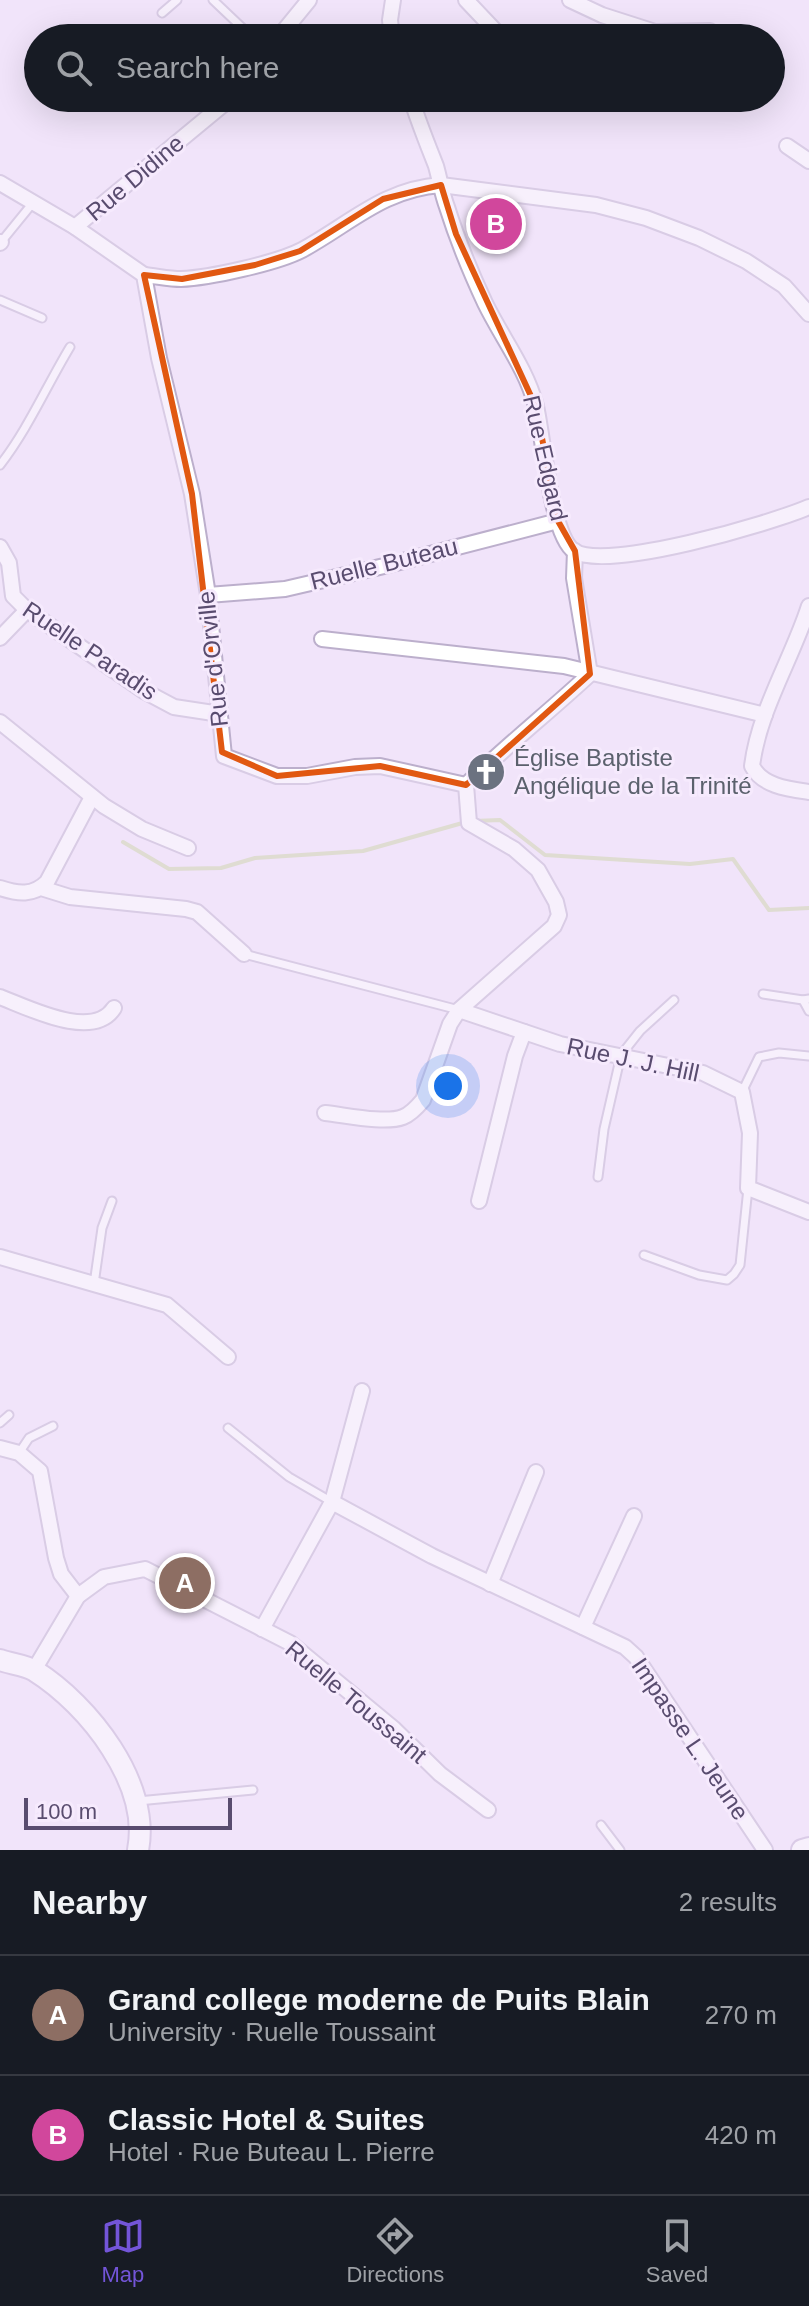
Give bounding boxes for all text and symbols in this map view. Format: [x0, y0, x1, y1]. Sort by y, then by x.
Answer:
search box [24, 24, 785, 112]
icon: search [52, 46, 96, 90]
text: Search here [116, 51, 279, 84]
street label: Rue Didine [81, 129, 189, 226]
pin: B [470, 194, 522, 254]
street label: Rue Edgard [518, 392, 573, 523]
street label: Ruelle Buteau [307, 532, 460, 595]
street label: Rue d'Orville [192, 590, 233, 728]
street label: Ruelle Paradis [18, 596, 163, 705]
place label: Église Baptiste Angélique de la Trinité [514, 744, 752, 799]
church icon: Église Baptiste Angélique de la Trinité [465, 751, 507, 793]
street label: Rue J. J. Hill [564, 1032, 702, 1087]
your location [428, 1066, 468, 1106]
pin: A [159, 1553, 211, 1613]
street label: Ruelle Toussaint [280, 1635, 433, 1769]
street label: Impasse L. Jeune [626, 1653, 755, 1825]
scale bar [24, 1794, 232, 1830]
text: 100 m [36, 1799, 97, 1824]
text: Nearby [32, 1883, 147, 1921]
text: 2 results [679, 1887, 777, 1917]
text: Grand college moderne de Puits Blain [108, 1983, 650, 2016]
text: A [49, 2000, 67, 2030]
text: 270 m [705, 2000, 777, 2030]
text: University · Ruelle Toussaint [108, 2017, 436, 2047]
text: Classic Hotel & Suites [108, 2103, 425, 2136]
text: B [49, 2120, 67, 2150]
text: 420 m [705, 2120, 777, 2150]
text: Hotel · Rue Buteau L. Pierre [108, 2137, 435, 2167]
tab: Map [101, 2214, 145, 2288]
tab: Directions [346, 2214, 444, 2288]
tab: Saved [646, 2214, 708, 2288]

